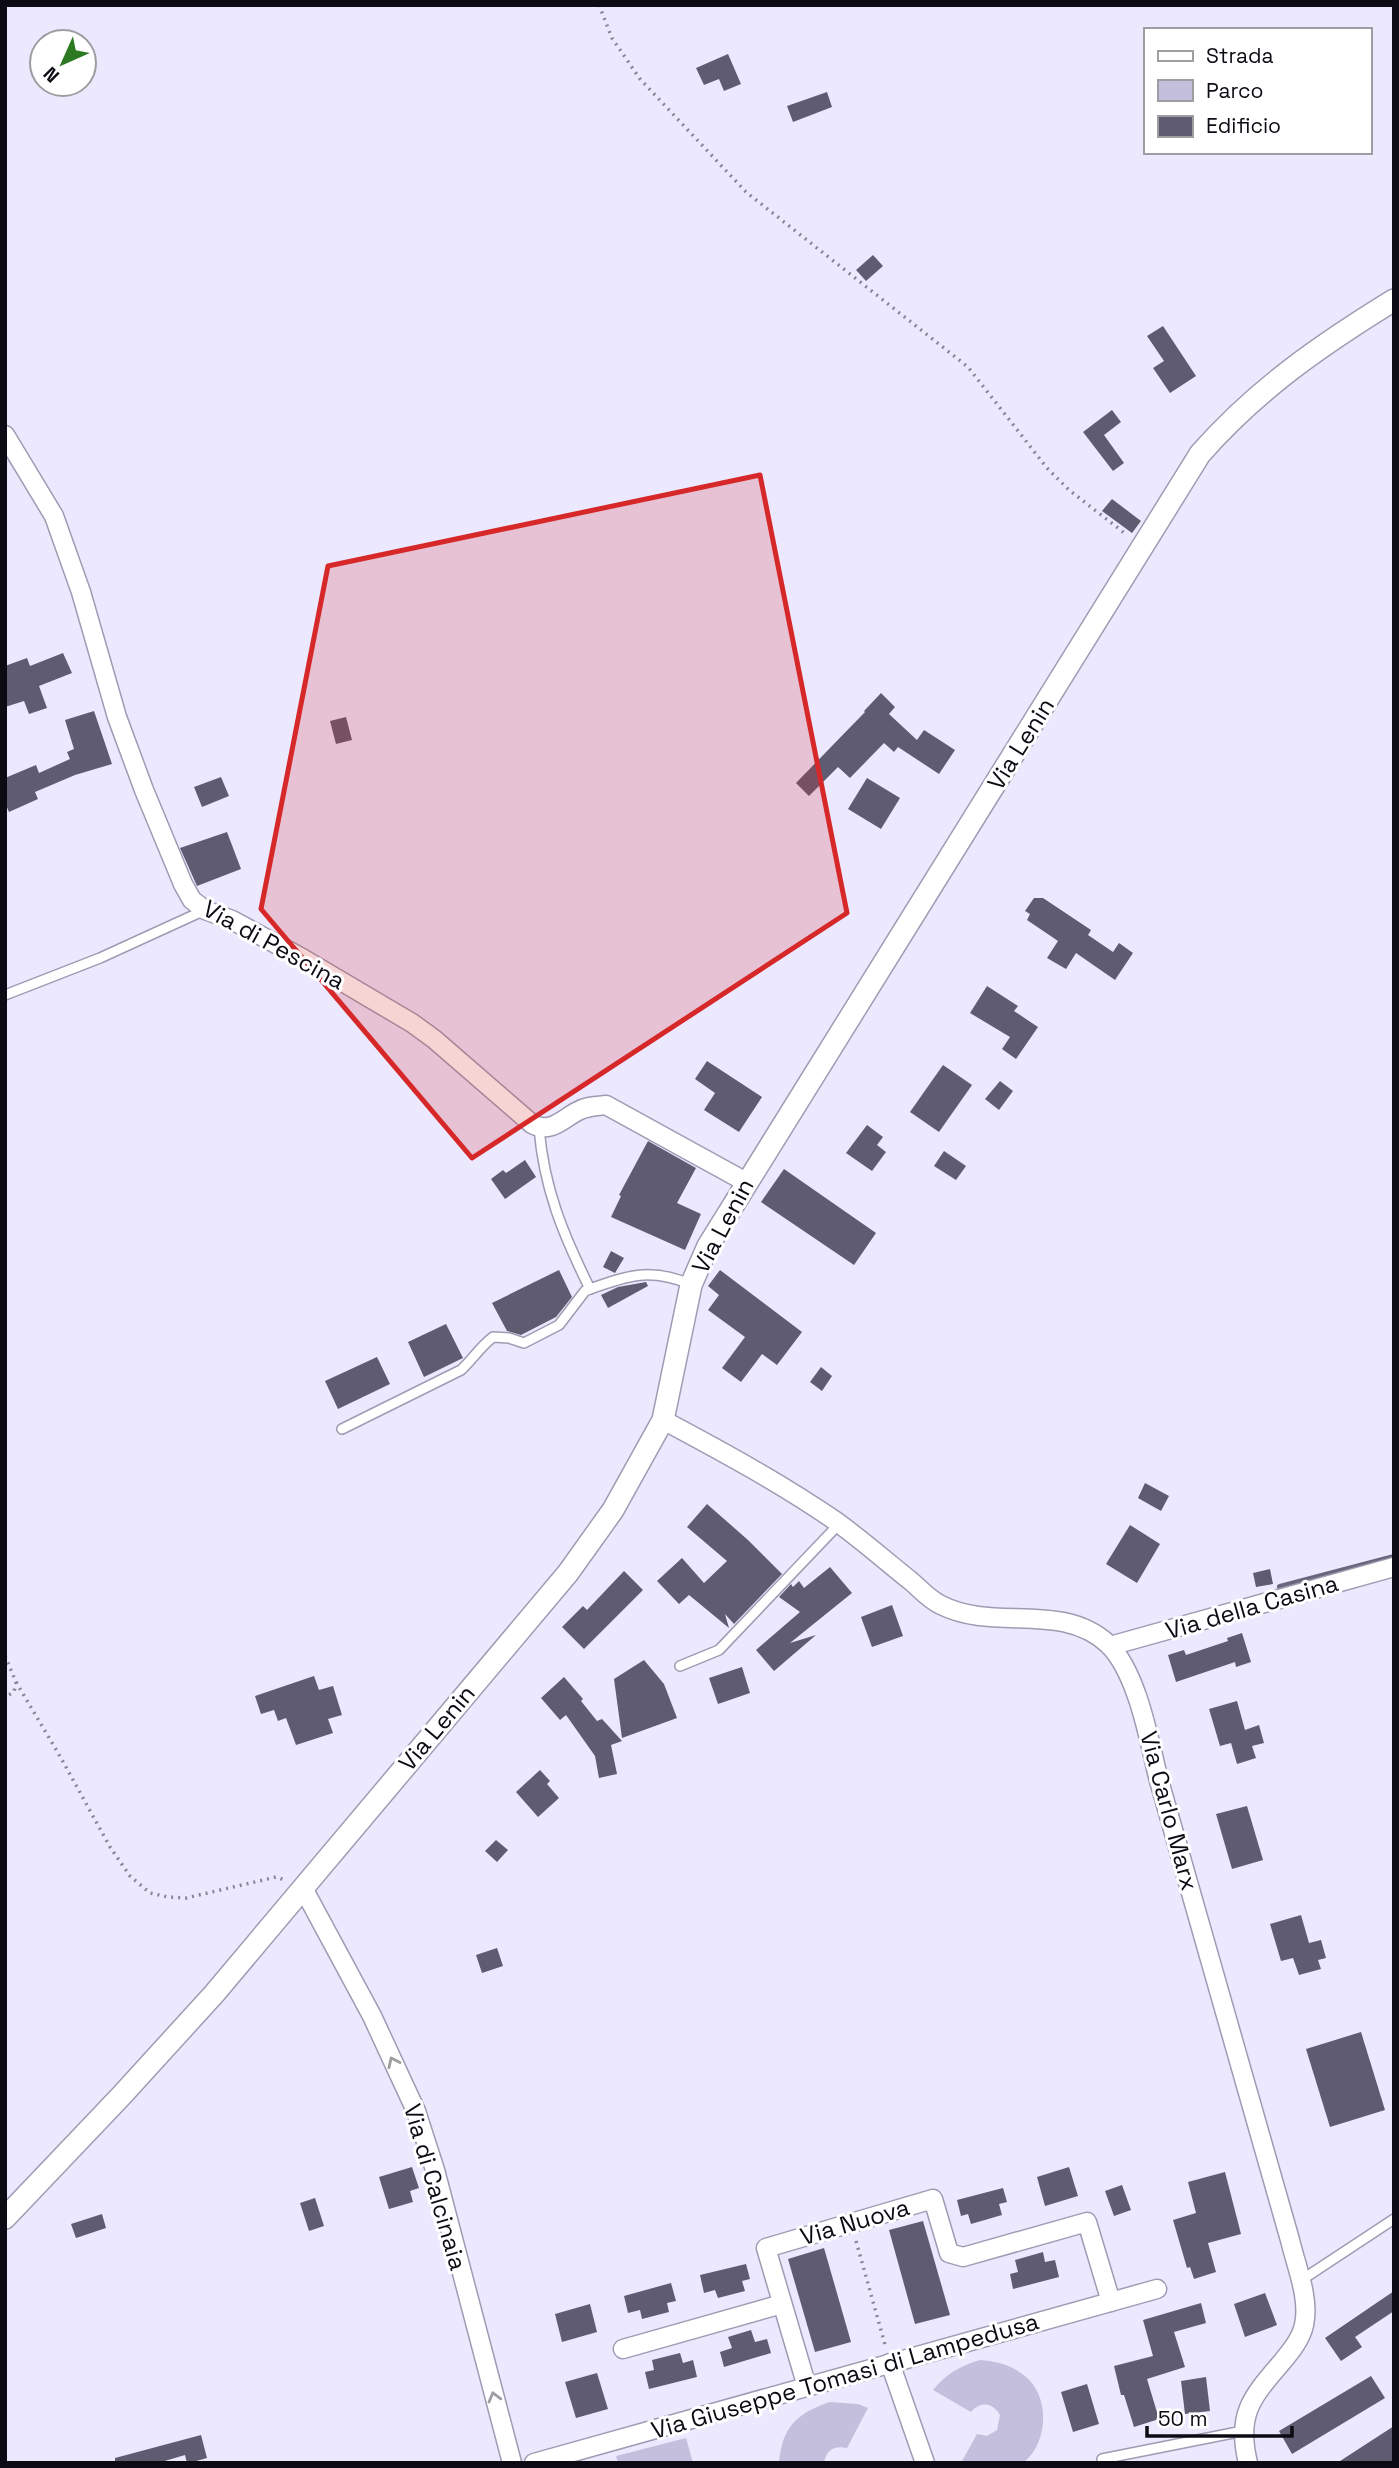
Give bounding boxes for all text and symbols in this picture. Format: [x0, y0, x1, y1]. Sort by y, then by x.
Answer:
north arrow [28, 28, 98, 98]
legend [1144, 28, 1371, 154]
text: Strada [1206, 42, 1273, 69]
text: N [38, 61, 65, 88]
text: Parco [1206, 77, 1264, 104]
text: Edificio [1206, 112, 1281, 139]
street label: Via Lenin [980, 692, 1061, 796]
street label: Via di Pescina [198, 893, 351, 996]
street label: Via Lenin [685, 1173, 760, 1279]
street label: Via della Casina [1162, 1567, 1342, 1646]
street label: Via Lenin [392, 1678, 482, 1777]
street label: Via Carlo Marx [1133, 1728, 1206, 1894]
one-way arrow [388, 2057, 402, 2070]
street label: Via di Calcinaia [397, 2100, 474, 2274]
street label: Via Nuova [797, 2191, 913, 2252]
street label: Via Giuseppe Tomasi di Lampedusa [648, 2305, 1042, 2446]
one-way arrow [488, 2391, 502, 2403]
scale bar [1147, 2394, 1292, 2438]
text: 50 m [1158, 2405, 1208, 2432]

